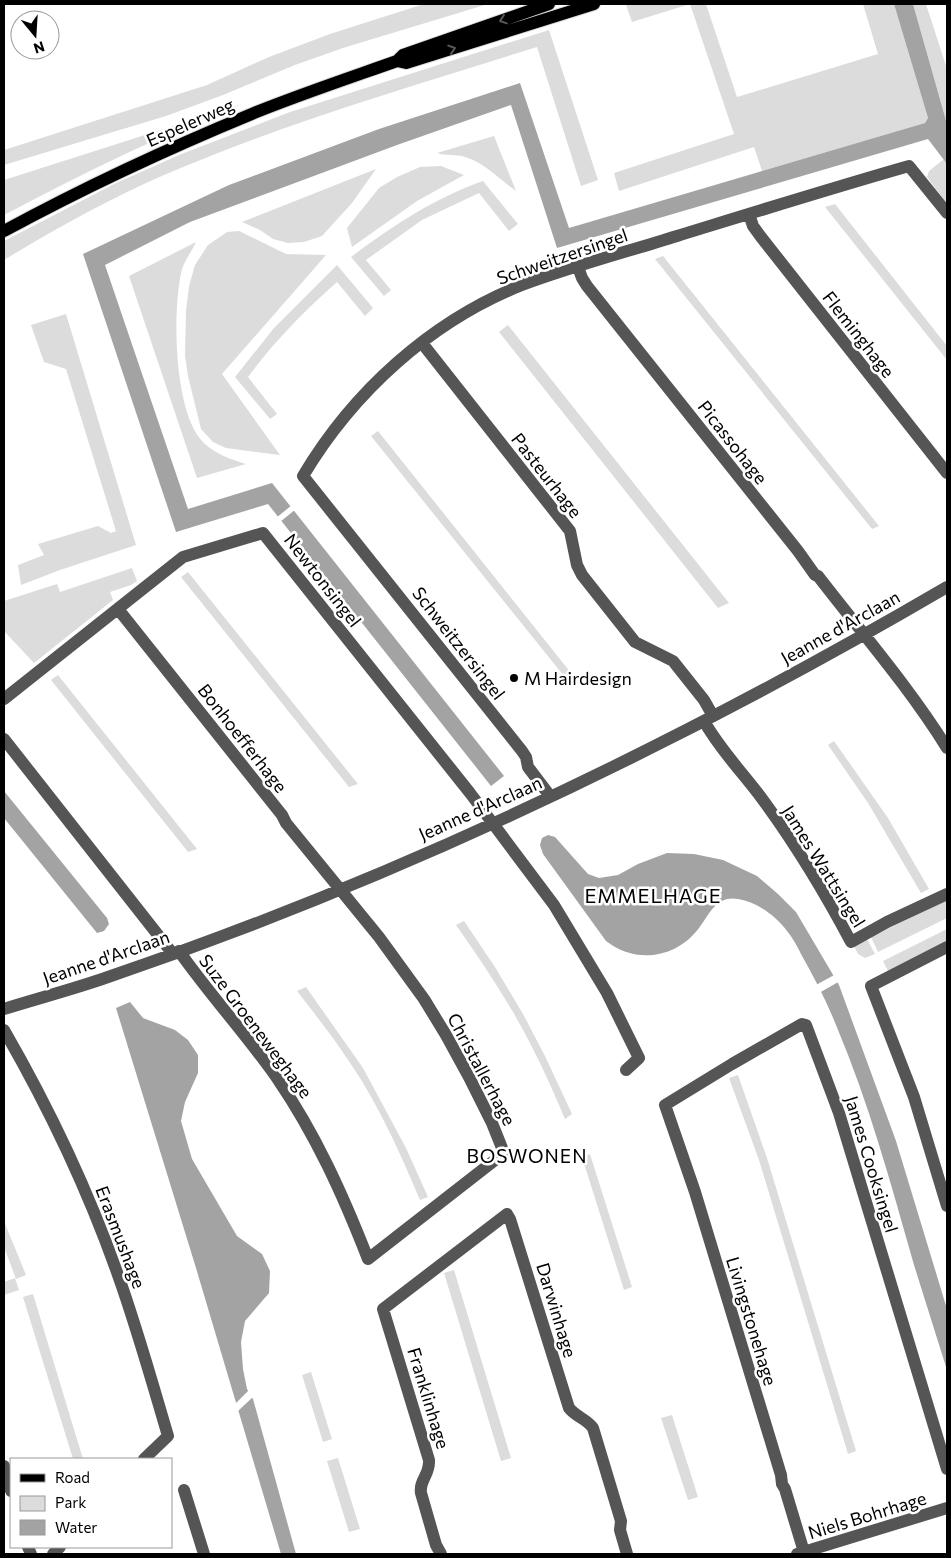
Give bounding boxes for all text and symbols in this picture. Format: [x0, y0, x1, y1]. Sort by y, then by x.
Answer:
north arrow [10, 10, 60, 60]
one-way arrow [500, 14, 508, 24]
text: N [32, 38, 47, 58]
one-way arrow [447, 44, 456, 54]
street label: Espelerweg [143, 93, 237, 151]
street label: Schweitzersingel [494, 223, 630, 289]
street label: Fleminghage [818, 286, 900, 382]
street label: Picassohage [694, 396, 772, 488]
street label: Pasteurhage [507, 428, 587, 522]
street label: Newtonsingel [280, 529, 366, 631]
street label: Schweitzersingel [408, 582, 510, 704]
street label: Jeanne d'Arclaan [777, 585, 903, 669]
place label: M Hairdesign [524, 667, 632, 689]
marker: M Hairdesign [508, 672, 520, 684]
street label: Bonhoefferhage [194, 679, 292, 797]
street label: Jeanne d'Arclaan [415, 771, 545, 845]
street label: James Wattsingel [778, 801, 870, 931]
district label: EMMELHAGE [584, 883, 722, 907]
street label: Jeanne d'Arclaan [40, 925, 172, 989]
street label: Suze Groeneweghage [195, 950, 317, 1102]
street label: Christallerhage [443, 1009, 521, 1129]
street label: James Cooksingel [841, 1093, 903, 1235]
district label: BOSWONEN [467, 1144, 587, 1167]
street label: Erasmushage [91, 1183, 151, 1291]
street label: Livingstonehage [722, 1254, 782, 1388]
street label: Darwinhage [532, 1260, 582, 1360]
street label: Franklinhage [403, 1345, 455, 1451]
legend [10, 1458, 172, 1548]
text: Road [55, 1468, 90, 1486]
street label: Niels Bohrhage [805, 1487, 929, 1543]
text: Park [55, 1493, 86, 1511]
text: Water [55, 1518, 97, 1536]

